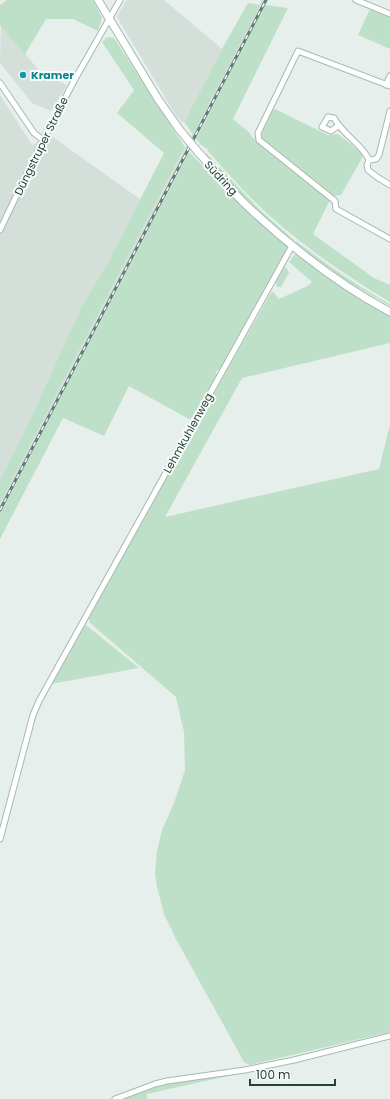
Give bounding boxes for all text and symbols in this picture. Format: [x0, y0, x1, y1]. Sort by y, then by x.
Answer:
place label: Kramer [31, 67, 74, 83]
marker: Kramer [18, 70, 28, 80]
street label: Düngstruper Straße [10, 94, 72, 198]
street label: Südring [201, 157, 241, 199]
street label: Lehmkuhlenweg [159, 390, 217, 476]
scale bar [250, 1061, 335, 1087]
text: 100 m [256, 1066, 290, 1083]

